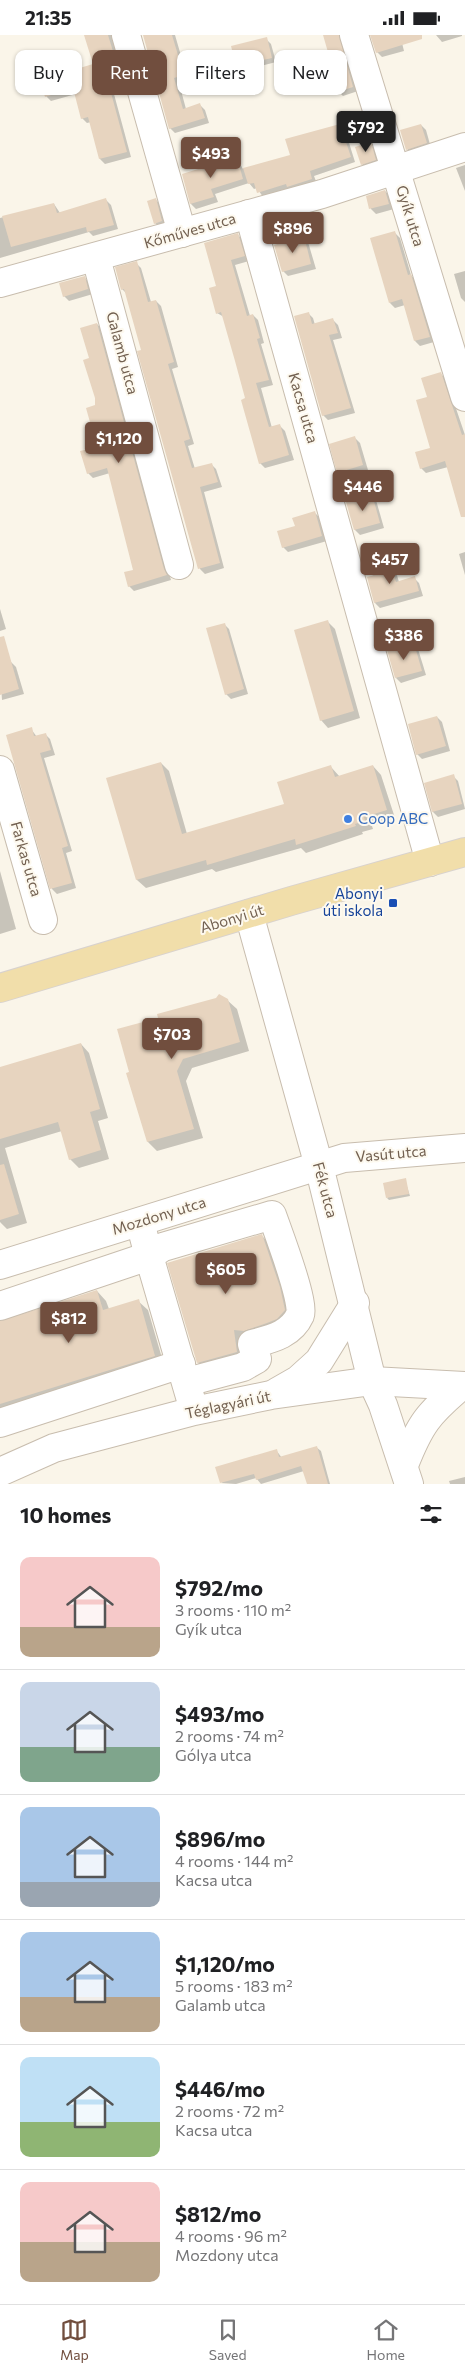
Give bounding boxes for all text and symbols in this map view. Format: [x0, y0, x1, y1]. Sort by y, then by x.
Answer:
text: 21:35 [25, 6, 72, 29]
chip: Buy [15, 50, 82, 95]
chip: Rent [92, 50, 167, 95]
chip: Filters [177, 50, 264, 95]
chip: New [274, 50, 347, 95]
pin: $792 [336, 111, 396, 153]
text: $792 [348, 117, 384, 136]
pin: $493 [181, 137, 241, 179]
text: $493 [192, 143, 230, 162]
street label: Gyík utca [393, 183, 429, 248]
street label: Kőműves utca [142, 208, 238, 252]
pin: $896 [263, 211, 323, 254]
text: $896 [274, 218, 312, 237]
street label: Galamb utca [103, 309, 143, 396]
street label: Kacsa utca [285, 370, 323, 445]
pin: $1,120 [78, 421, 160, 464]
text: $1,120 [96, 428, 142, 447]
pin: $446 [333, 469, 393, 512]
text: $446 [344, 476, 382, 495]
pin: $457 [360, 543, 420, 585]
text: $457 [371, 549, 409, 568]
pin: $386 [374, 619, 434, 661]
text: $386 [385, 625, 423, 644]
place label: Coop ABC [358, 809, 428, 827]
marker: Coop ABC [342, 813, 354, 825]
street label: Farkas utca [8, 819, 46, 898]
place label: Abonyi úti iskola [323, 884, 383, 919]
marker: Abonyi úti iskola [387, 897, 399, 909]
street label: Abonyi út [198, 900, 266, 936]
pin: $703 [142, 1017, 202, 1060]
text: $703 [153, 1024, 191, 1043]
street label: Vasút utca [355, 1141, 427, 1165]
street label: Fék utca [310, 1160, 342, 1220]
street label: Mozdony utca [110, 1192, 208, 1238]
pin: $605 [196, 1253, 256, 1295]
text: $605 [206, 1259, 246, 1278]
pin: $812 [39, 1301, 99, 1344]
text: $812 [51, 1308, 87, 1327]
street label: Téglagyári út [183, 1386, 272, 1422]
icon: filters [417, 1500, 445, 1528]
text: 10 homes [20, 1502, 111, 1527]
text: $792/mo [175, 1575, 263, 1600]
icon: home [60, 1577, 120, 1637]
text: 3 rooms · 110 m² [175, 1600, 291, 1619]
text: Gyík utca [175, 1619, 242, 1638]
text: $493/mo [175, 1701, 264, 1726]
icon: home [60, 1702, 120, 1762]
text: 2 rooms · 74 m² [175, 1726, 284, 1745]
text: Gólya utca [175, 1745, 252, 1764]
text: $896/mo [175, 1826, 265, 1851]
icon: home [60, 1827, 120, 1887]
text: 4 rooms · 144 m² [175, 1851, 294, 1870]
text: Kacsa utca [175, 1870, 252, 1889]
text: $1,120/mo [175, 1951, 275, 1976]
icon: home [60, 1952, 120, 2012]
text: 5 rooms · 183 m² [175, 1976, 293, 1995]
text: Galamb utca [175, 1995, 266, 2014]
text: $446/mo [175, 2076, 265, 2101]
icon: home [60, 2077, 120, 2137]
text: 2 rooms · 72 m² [175, 2101, 284, 2120]
text: Kacsa utca [175, 2120, 252, 2139]
text: $812/mo [175, 2201, 261, 2226]
icon: home [60, 2202, 120, 2262]
text: 4 rooms · 96 m² [175, 2226, 287, 2245]
text: Mozdony utca [175, 2245, 279, 2264]
tab: Map [60, 2316, 89, 2363]
tab: Saved [209, 2316, 247, 2363]
tab: Home [367, 2316, 405, 2363]

